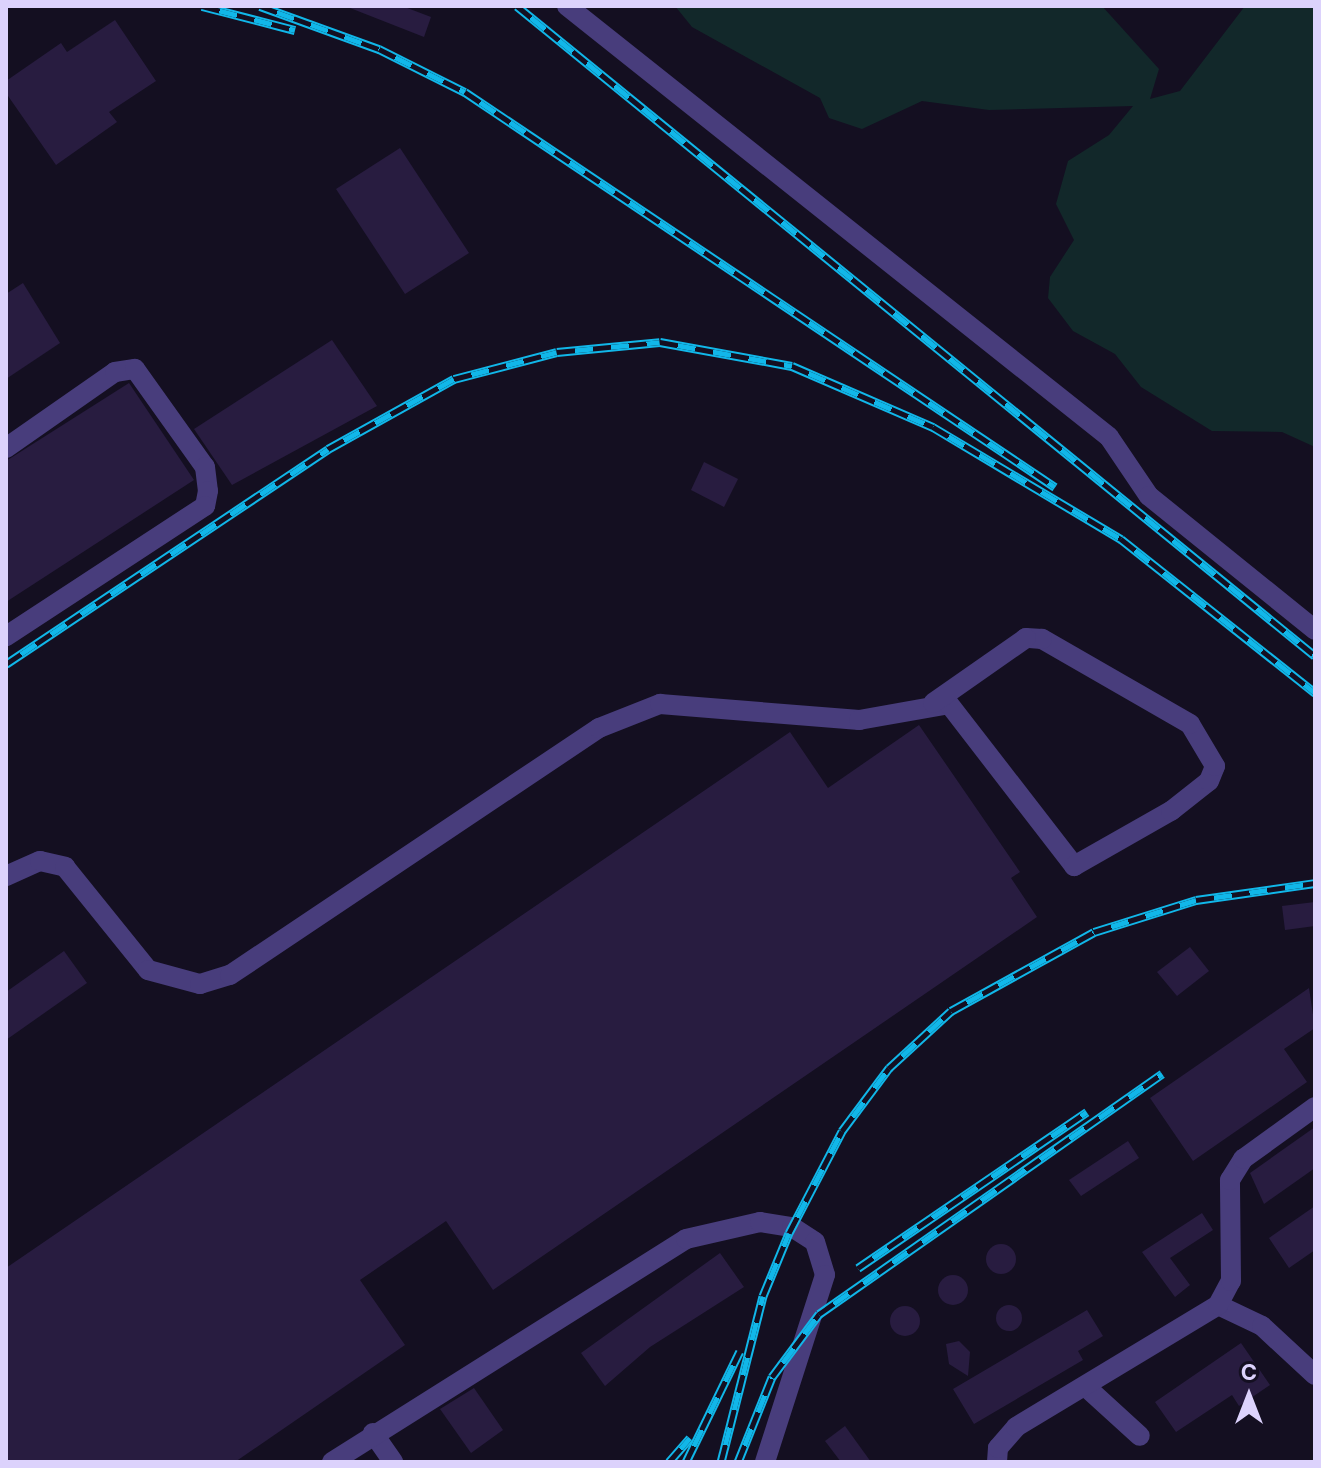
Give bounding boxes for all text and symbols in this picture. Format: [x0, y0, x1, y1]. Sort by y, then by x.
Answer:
north arrow [1209, 1356, 1289, 1436]
text: С [1241, 1359, 1257, 1385]

